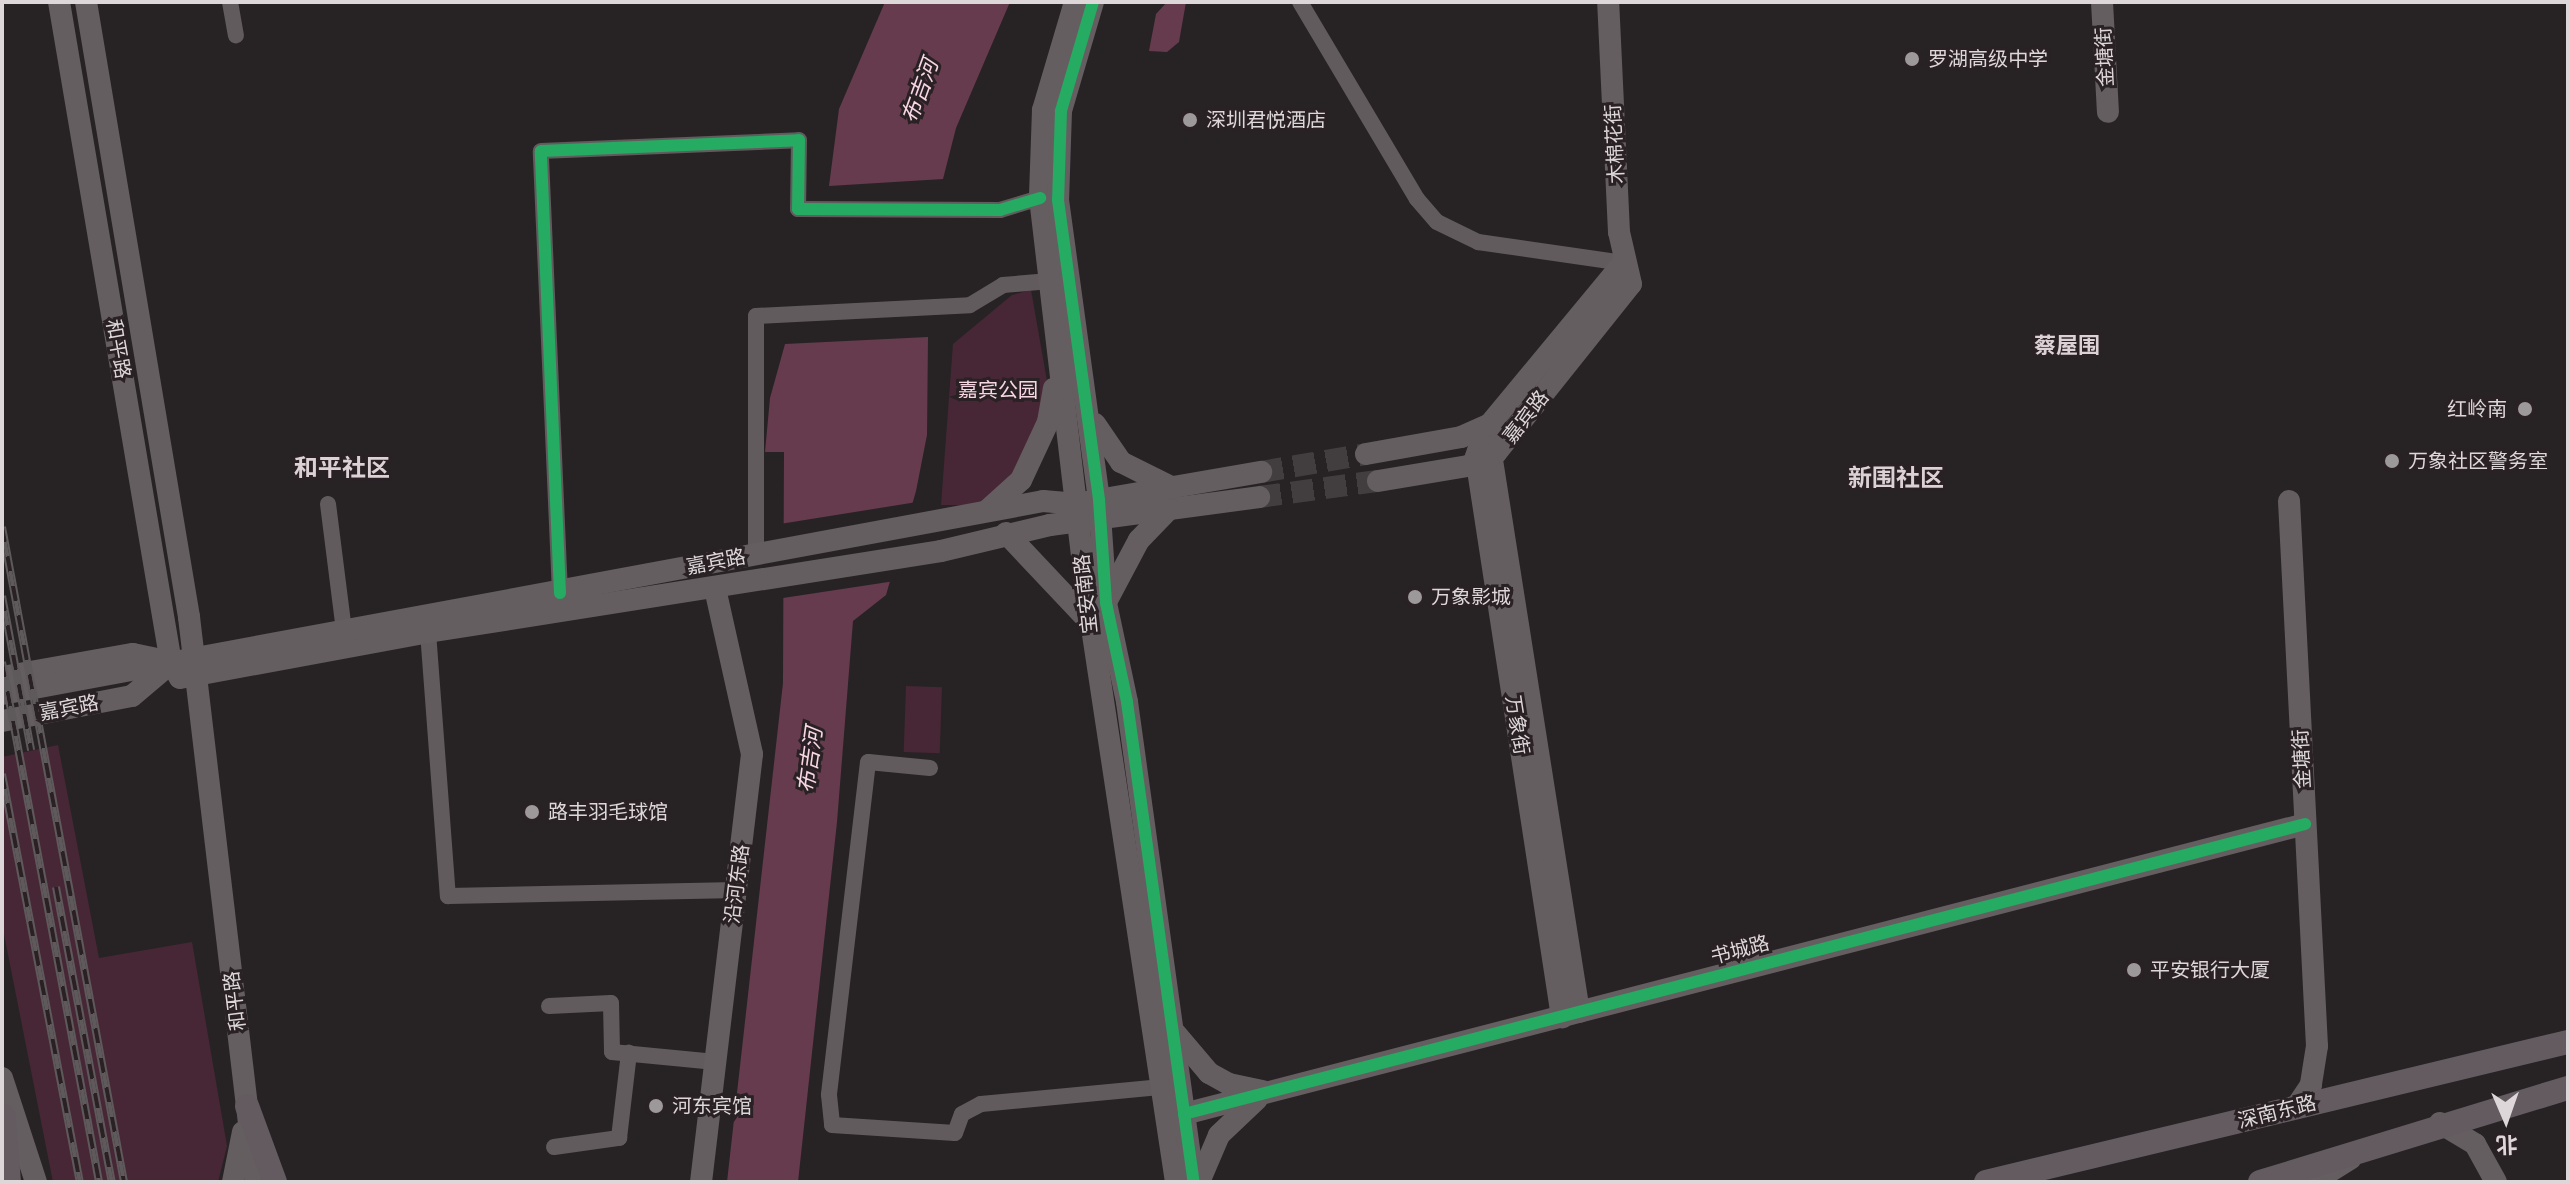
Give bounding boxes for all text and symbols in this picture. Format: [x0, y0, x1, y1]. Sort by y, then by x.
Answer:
street label: 金塘街 [2091, 26, 2119, 88]
place label: 罗湖高级中学 [1928, 47, 2048, 71]
marker: 罗湖高级中学 [1903, 50, 1921, 68]
water label: 布吉河 [896, 55, 944, 127]
street label: 木棉花街 [1601, 103, 1629, 185]
place label: 深圳君悦酒店 [1206, 108, 1326, 132]
marker: 深圳君悦酒店 [1181, 111, 1199, 129]
street label: 和平路 [101, 317, 135, 381]
district label: 蔡屋围 [2034, 333, 2100, 359]
park label: 嘉宾公园 [958, 378, 1038, 402]
street label: 嘉宾路 [1498, 386, 1554, 448]
place label: 红岭南 [2447, 397, 2507, 421]
marker: 红岭南 [2514, 398, 2536, 420]
place label: 万象社区警务室 [2408, 449, 2548, 473]
marker: 万象社区警务室 [2383, 452, 2401, 470]
district label: 和平社区 [294, 455, 390, 483]
district label: 新围社区 [1848, 465, 1944, 493]
street label: 嘉宾路 [684, 544, 748, 580]
street label: 宝安南路 [1070, 553, 1102, 635]
place label: 万象影城 [1431, 585, 1511, 609]
marker: 万象影城 [1406, 588, 1424, 606]
street label: 嘉宾路 [37, 690, 101, 726]
street label: 万象街 [1500, 693, 1534, 757]
water label: 布吉河 [792, 725, 828, 795]
street label: 金塘街 [2288, 728, 2316, 790]
place label: 路丰羽毛球馆 [548, 800, 668, 824]
marker: 路丰羽毛球馆 [523, 803, 541, 821]
street label: 沿河东路 [720, 843, 754, 925]
street label: 书城路 [1708, 931, 1772, 969]
place label: 平安银行大厦 [2150, 958, 2270, 982]
marker: 平安银行大厦 [2125, 961, 2143, 979]
street label: 和平路 [219, 970, 251, 1032]
north arrow [2466, 1080, 2546, 1160]
street label: 深南东路 [2235, 1091, 2319, 1133]
place label: 河东宾馆 [672, 1094, 752, 1118]
marker: 河东宾馆 [647, 1097, 665, 1115]
text: 北 [2495, 1132, 2518, 1157]

